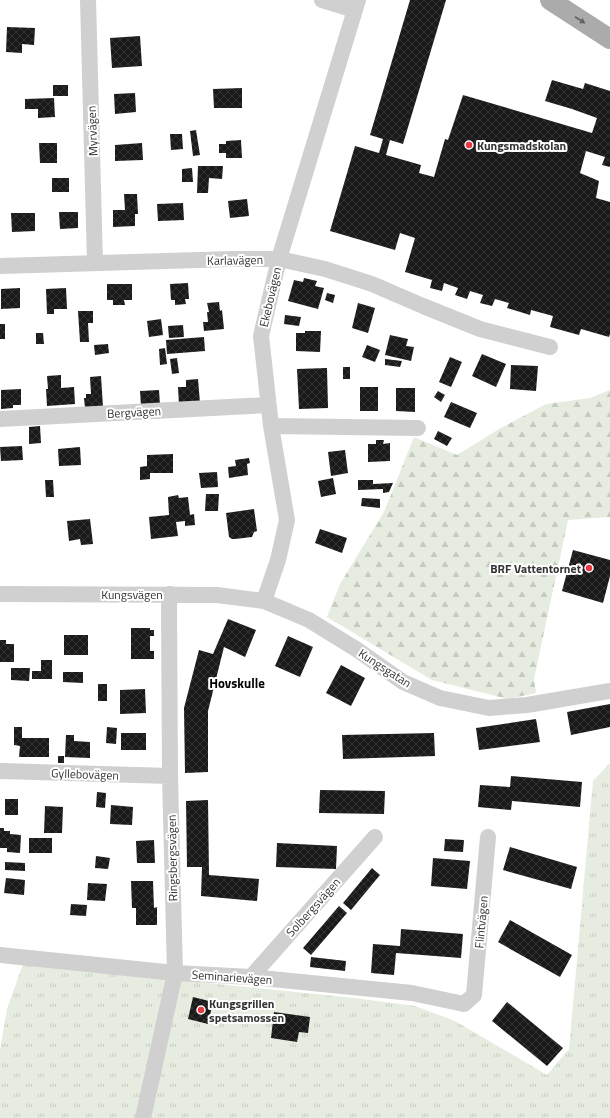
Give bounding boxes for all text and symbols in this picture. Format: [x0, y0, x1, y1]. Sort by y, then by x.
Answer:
one-way arrow [574, 16, 586, 23]
street label: Myrvägen [82, 105, 102, 157]
place label: Kungsmadskolan [477, 136, 566, 155]
marker: Kungsmadskolan [464, 140, 474, 150]
street label: Karlavägen [207, 250, 263, 270]
street label: Ekebovägen [254, 265, 286, 329]
street label: Bergvägen [107, 401, 161, 423]
place label: BRF Vattentornet [490, 559, 582, 578]
marker: BRF Vattentornet [584, 563, 594, 573]
street label: Kungsvägen [101, 585, 163, 604]
street label: Kungsgatan [355, 644, 415, 692]
district label: Hovskulle [209, 673, 265, 693]
street label: Gyllebovägen [51, 763, 119, 785]
street label: Ringsbergsvägen [162, 814, 182, 902]
street label: Solbergsvägen [281, 873, 345, 941]
street label: Flintvägen [469, 895, 493, 949]
street label: Seminarievägen [191, 965, 273, 989]
place label: Kungsgrillen spetsamossen [209, 994, 284, 1027]
marker: Kungsgrillen spetsamossen [196, 1005, 206, 1015]

